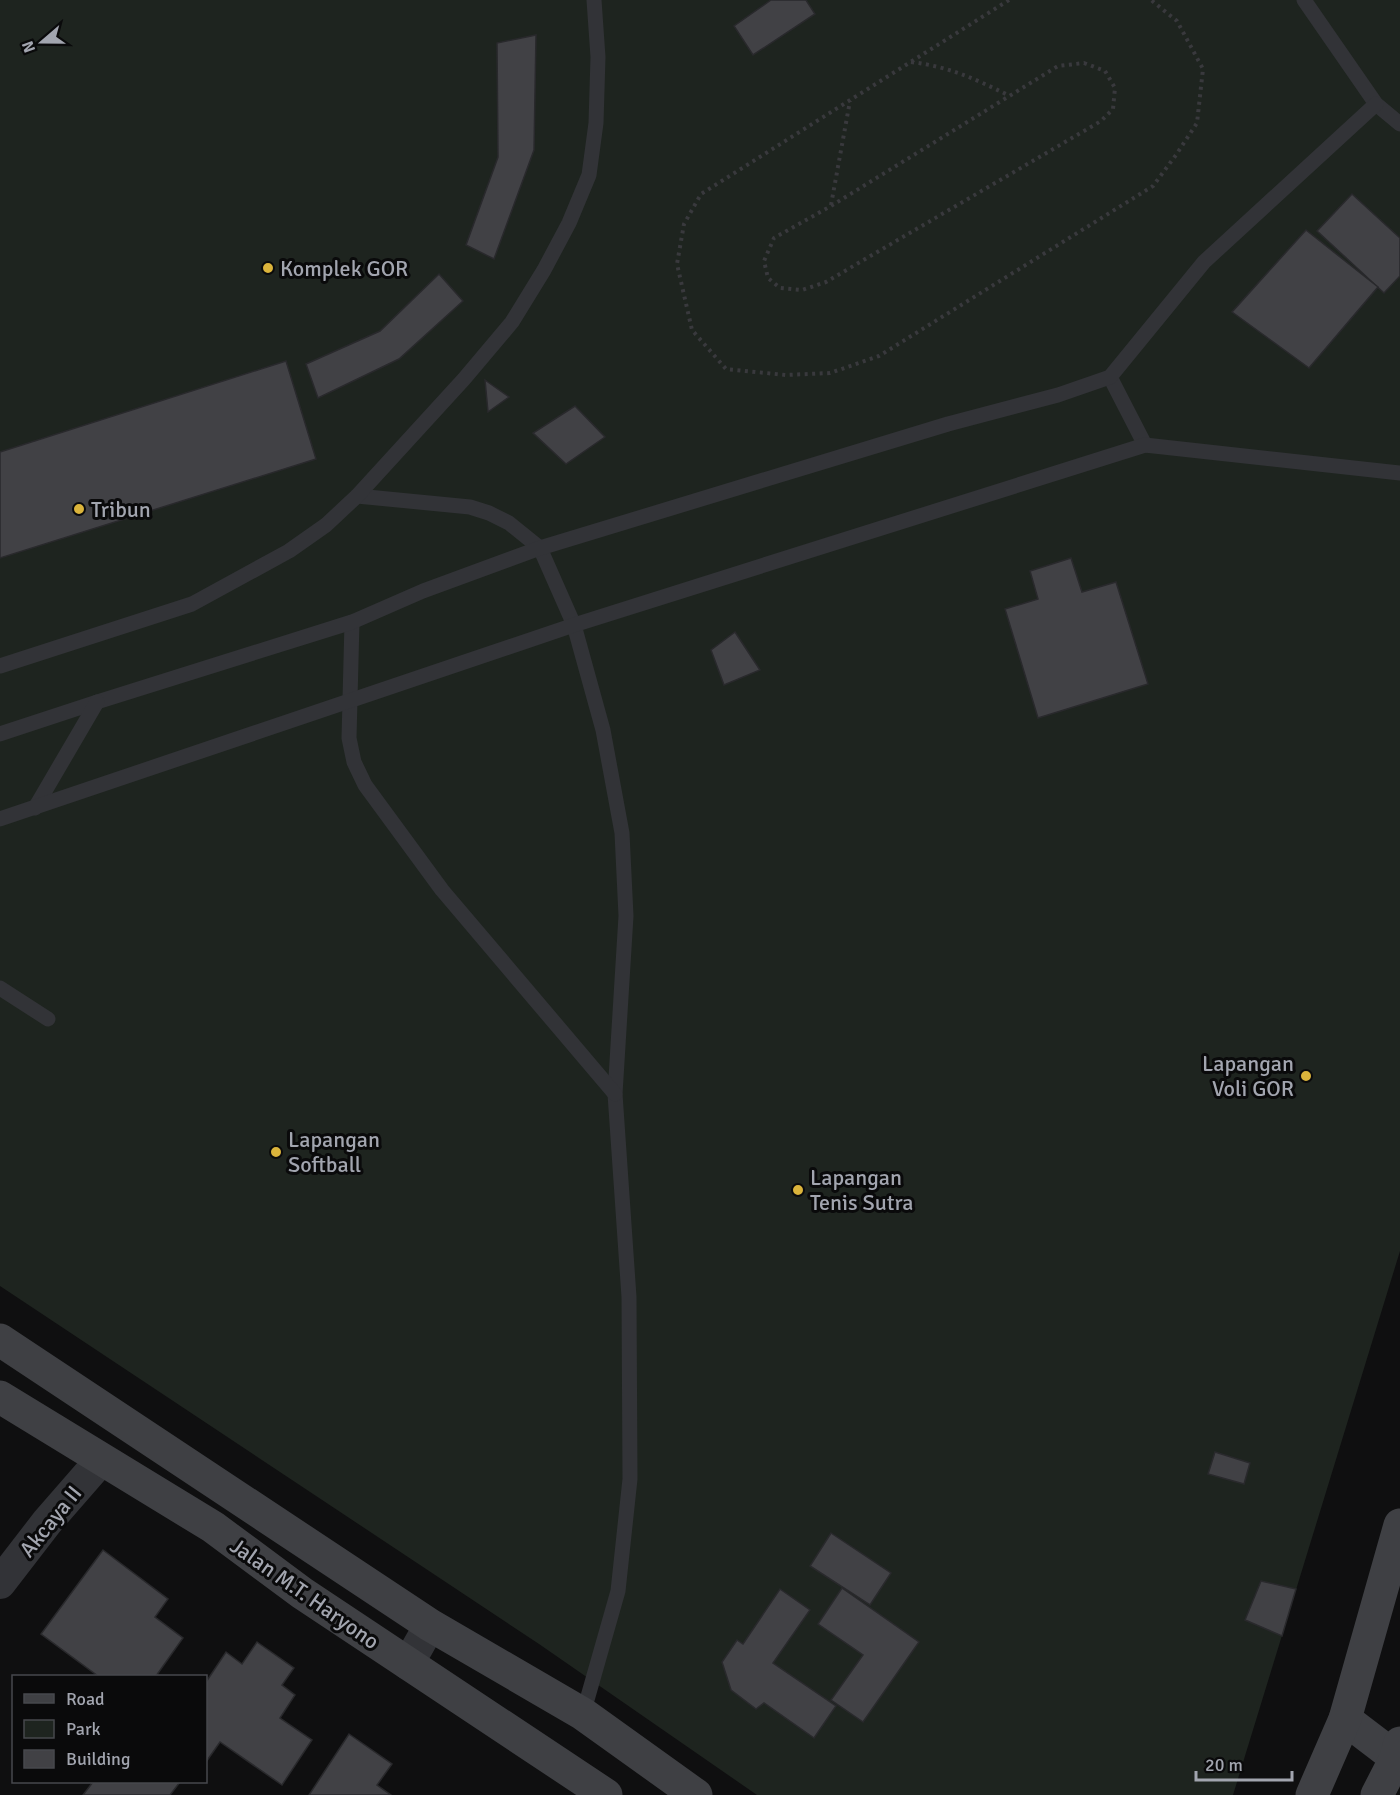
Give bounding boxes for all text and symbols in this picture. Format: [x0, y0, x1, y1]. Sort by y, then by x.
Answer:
north arrow [12, 12, 72, 72]
text: N [18, 38, 40, 55]
place label: Komplek GOR [280, 255, 408, 282]
marker: Komplek GOR [261, 261, 275, 275]
place label: Tribun [91, 496, 151, 523]
marker: Tribun [72, 502, 86, 516]
place label: Lapangan Voli GOR [1202, 1050, 1294, 1102]
marker: Lapangan Voli GOR [1299, 1069, 1313, 1083]
place label: Lapangan Softball [288, 1126, 380, 1178]
marker: Lapangan Softball [269, 1145, 283, 1159]
place label: Lapangan Tenis Sutra [810, 1164, 913, 1216]
marker: Lapangan Tenis Sutra [791, 1183, 805, 1197]
street label: Akcaya II [13, 1480, 87, 1563]
street label: Jalan M.T. Haryono [225, 1532, 384, 1655]
legend [12, 1675, 207, 1783]
text: Road [66, 1688, 105, 1710]
text: Park [66, 1718, 101, 1740]
scale bar [1196, 1744, 1292, 1782]
text: Building [66, 1748, 130, 1770]
text: 20 m [1205, 1754, 1243, 1776]

